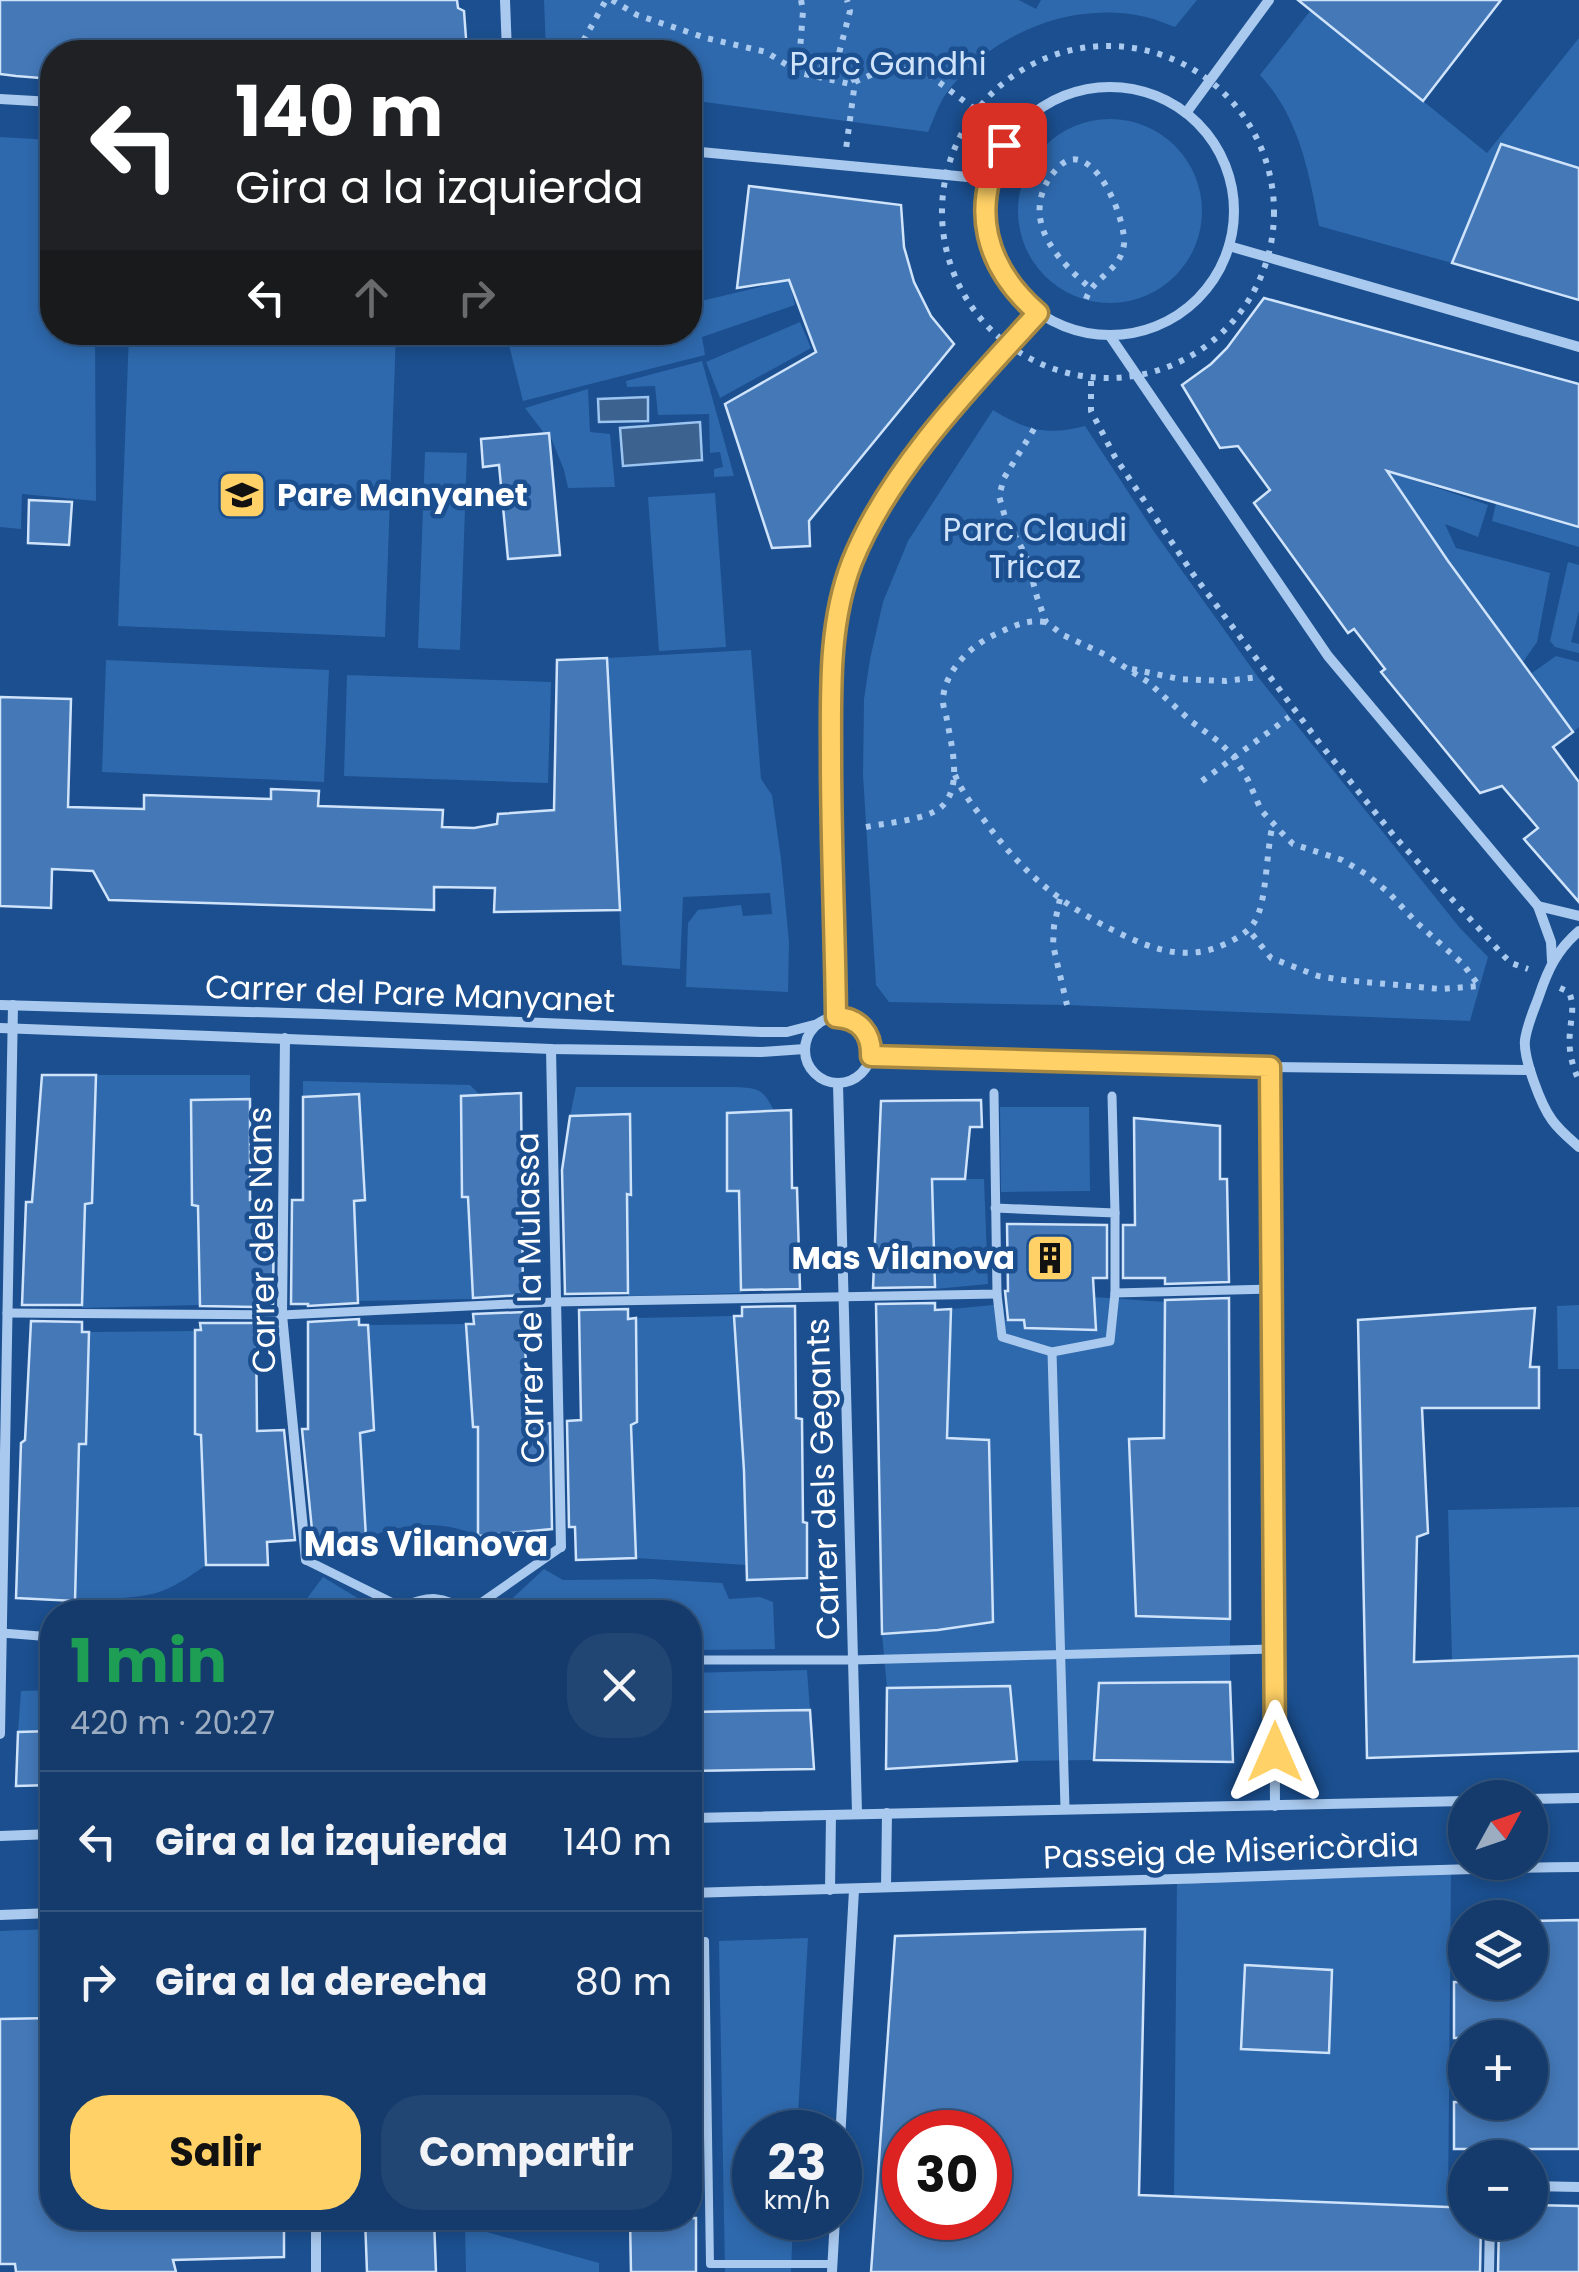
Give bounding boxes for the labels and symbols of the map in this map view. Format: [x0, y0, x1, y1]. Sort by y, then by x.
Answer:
park label: Parc Gandhi [789, 41, 987, 86]
pin [962, 103, 1047, 188]
school or university icon: Pare Manyanet [216, 469, 268, 521]
place label: Pare Manyanet [277, 472, 528, 517]
park label: Parc Claudi Tricaz [943, 507, 1127, 589]
street label: Carrer del Pare Manyanet [204, 964, 616, 1023]
street label: Carrer dels Nans [237, 1106, 286, 1374]
street label: Carrer de la Mulassa [504, 1132, 555, 1464]
building icon: Mas Vilanova [1024, 1232, 1076, 1284]
place label: Mas Vilanova [792, 1235, 1015, 1280]
street label: Carrer dels Gegants [794, 1317, 851, 1641]
district label: Mas Vilanova [304, 1519, 548, 1568]
position arrow [1223, 1700, 1327, 1804]
north arrow [1448, 1780, 1548, 1880]
street label: Passeig de Misericòrdia [1042, 1821, 1420, 1880]
speed limit sign: 30 [882, 2110, 1012, 2240]

